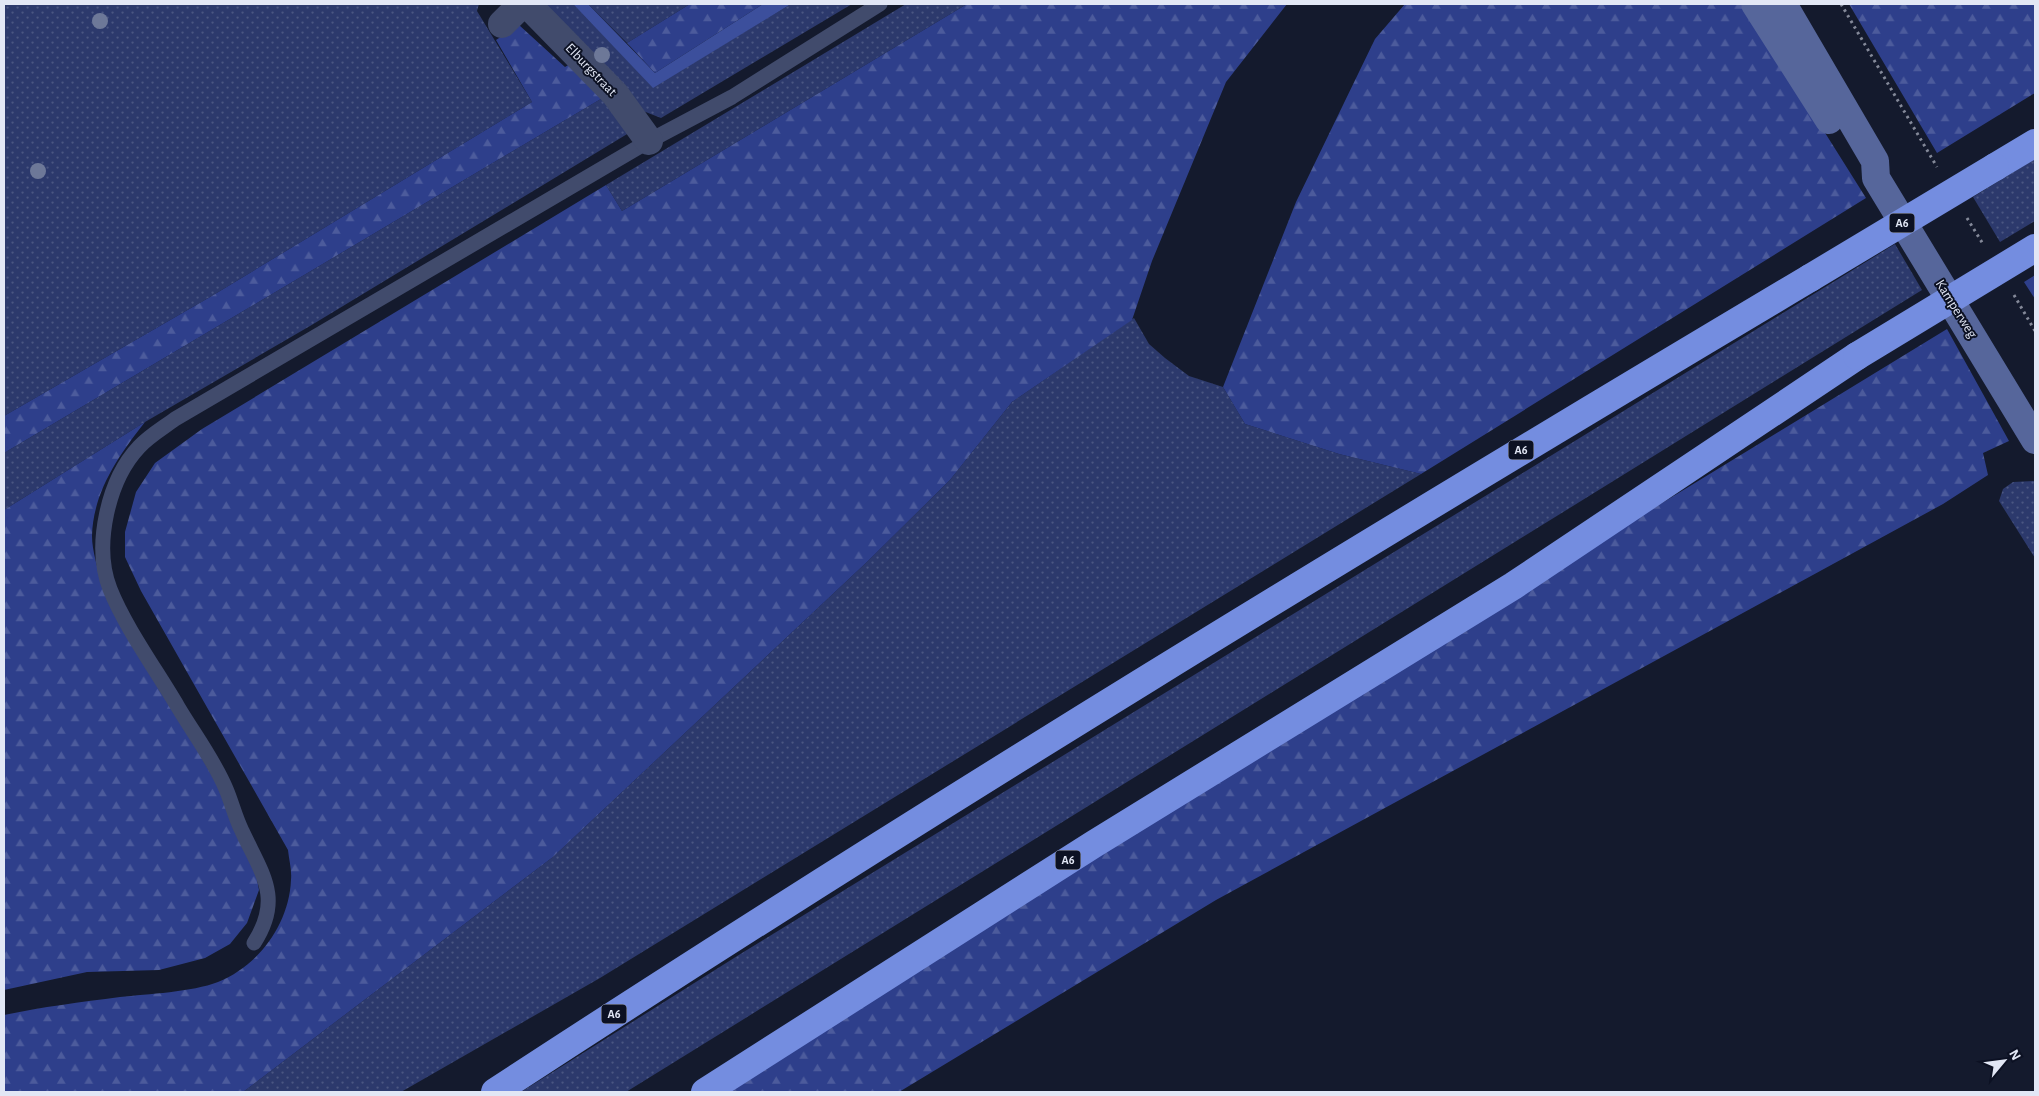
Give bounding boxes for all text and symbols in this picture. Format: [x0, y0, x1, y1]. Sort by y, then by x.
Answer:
street label: Elburgstraat [563, 41, 620, 99]
road number: A6 [1890, 214, 1914, 232]
street label: Kamperweg [1933, 277, 1979, 341]
road number: A6 [1508, 440, 1534, 460]
road number: A6 [1056, 850, 1080, 870]
road number: A6 [602, 1004, 626, 1024]
north arrow [1979, 1036, 2029, 1086]
text: N [2006, 1048, 2023, 1063]

